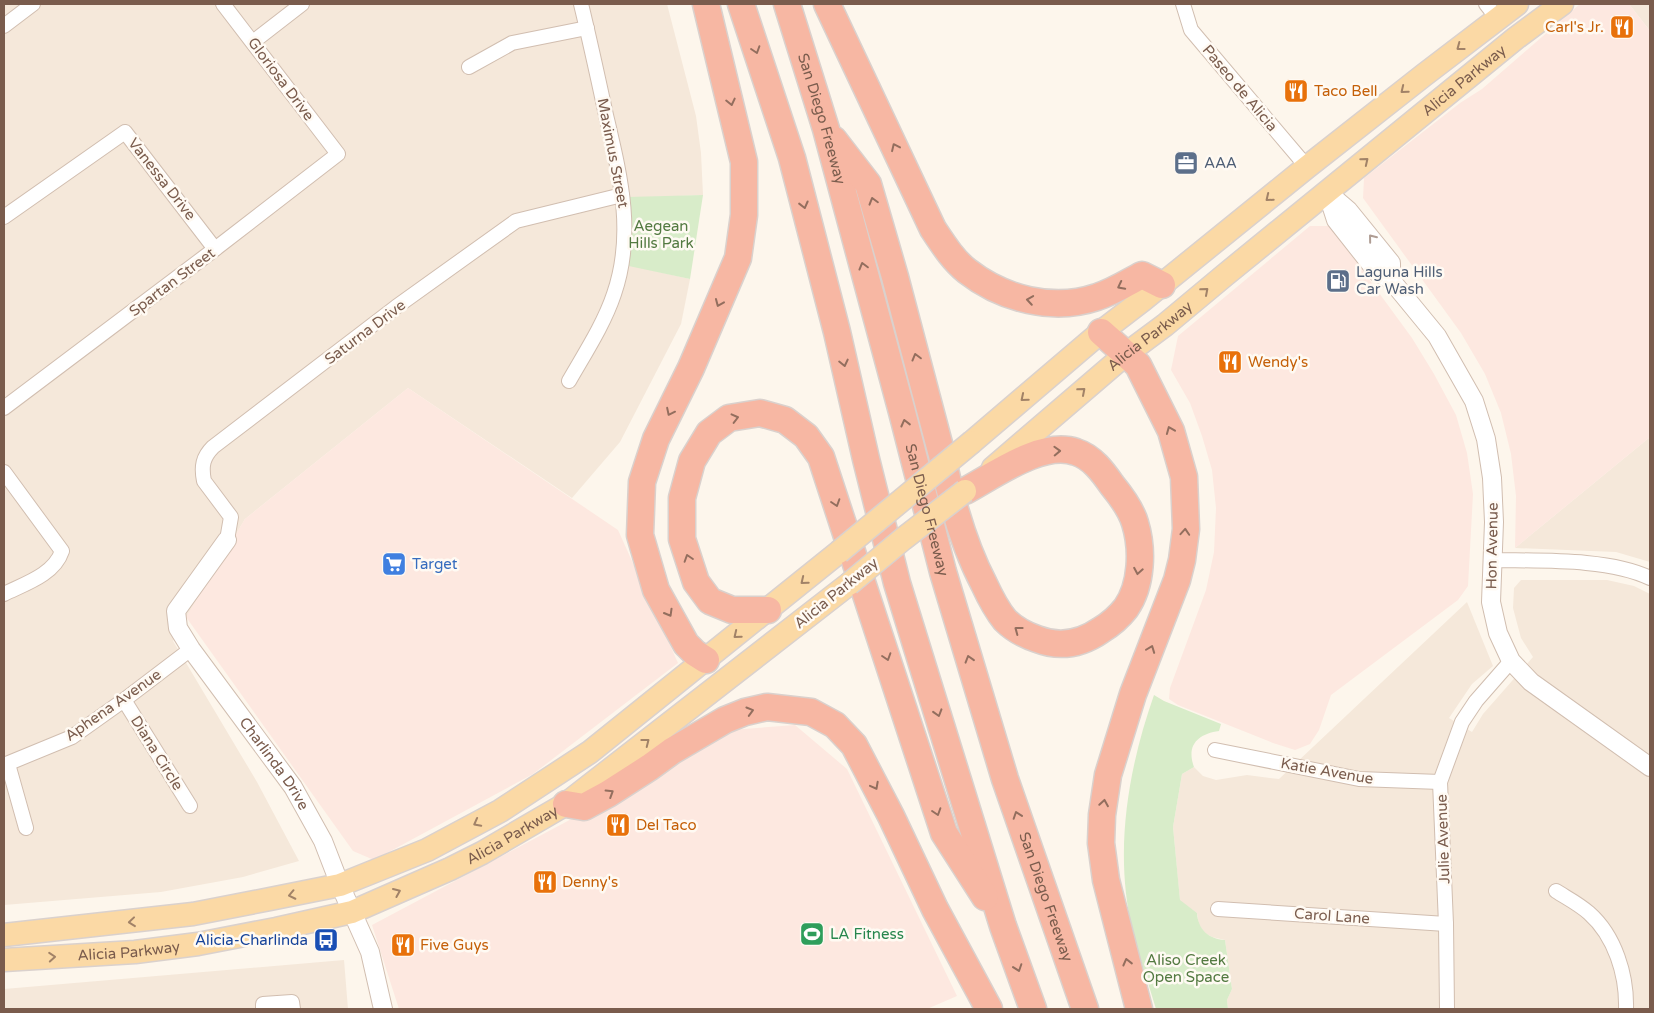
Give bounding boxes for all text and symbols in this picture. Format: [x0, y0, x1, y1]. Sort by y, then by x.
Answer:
restaurant icon: Carl's Jr. [1609, 14, 1635, 40]
place label: Carl's Jr. [1545, 18, 1604, 36]
street label: Gloriosa Drive [244, 34, 318, 124]
street label: Paseo de Alicia [1199, 41, 1281, 135]
street label: Alicia Parkway [1418, 41, 1510, 120]
one-way arrow [1457, 41, 1466, 50]
one-way arrow [750, 45, 760, 54]
street label: San Diego Freeway [794, 51, 849, 186]
restaurant icon: Taco Bell [1283, 78, 1309, 104]
place label: Taco Bell [1314, 82, 1378, 100]
one-way arrow [1401, 85, 1410, 93]
street label: Maximus Street [594, 97, 633, 210]
one-way arrow [725, 97, 736, 106]
street label: Vanessa Drive [124, 134, 200, 224]
one-way arrow [890, 143, 901, 152]
office icon: AAA [1173, 150, 1199, 176]
place label: AAA [1204, 154, 1237, 172]
one-way arrow [1359, 159, 1368, 167]
one-way arrow [1266, 192, 1275, 201]
one-way arrow [868, 197, 878, 205]
one-way arrow [799, 201, 809, 209]
park label: Aegean Hills Park [628, 217, 694, 252]
one-way arrow [1368, 235, 1377, 244]
street label: Spartan Street [126, 244, 219, 320]
one-way arrow [858, 262, 869, 270]
place label: Laguna Hills Car Wash [1356, 263, 1443, 298]
fuel station icon: Laguna Hills Car Wash [1325, 268, 1351, 294]
one-way arrow [1117, 280, 1126, 290]
one-way arrow [1200, 288, 1209, 297]
one-way arrow [1025, 295, 1034, 305]
street label: Saturna Drive [321, 296, 409, 368]
street label: Alicia Parkway [1104, 297, 1196, 375]
one-way arrow [714, 298, 725, 307]
restaurant icon: Wendy's [1217, 349, 1243, 375]
place label: Wendy's [1248, 353, 1308, 371]
one-way arrow [912, 354, 922, 362]
one-way arrow [838, 358, 849, 367]
one-way arrow [1077, 388, 1086, 397]
one-way arrow [1021, 392, 1030, 401]
one-way arrow [666, 407, 676, 416]
one-way arrow [731, 413, 739, 424]
one-way arrow [900, 419, 911, 427]
one-way arrow [1166, 427, 1176, 435]
street label: San Diego Freeway [901, 442, 953, 578]
one-way arrow [1053, 445, 1061, 456]
one-way arrow [831, 498, 841, 507]
street label: Hon Avenue [1482, 502, 1502, 590]
one-way arrow [1180, 528, 1191, 536]
supermarket icon: Target [381, 551, 407, 577]
one-way arrow [684, 554, 694, 563]
street label: Alicia Parkway [790, 554, 882, 632]
place label: Target [412, 555, 458, 573]
one-way arrow [1133, 567, 1143, 576]
one-way arrow [801, 576, 810, 584]
one-way arrow [662, 608, 672, 617]
one-way arrow [1015, 627, 1024, 635]
one-way arrow [734, 629, 743, 637]
one-way arrow [1145, 645, 1155, 654]
one-way arrow [881, 653, 891, 661]
one-way arrow [965, 656, 975, 664]
street label: Aphena Avenue [61, 665, 165, 745]
one-way arrow [746, 706, 755, 717]
one-way arrow [932, 709, 942, 717]
street label: Diana Circle [127, 712, 187, 794]
street label: Charlinda Drive [236, 714, 313, 813]
one-way arrow [640, 739, 649, 747]
street label: Katie Avenue [1279, 754, 1375, 788]
one-way arrow [869, 781, 879, 790]
one-way arrow [605, 789, 614, 799]
street label: Julie Avenue [1432, 794, 1454, 884]
one-way arrow [1098, 798, 1108, 807]
street label: Alicia Parkway [463, 802, 561, 868]
one-way arrow [932, 807, 942, 816]
one-way arrow [1013, 811, 1023, 819]
restaurant icon: Del Taco [605, 812, 631, 838]
place label: Del Taco [636, 816, 697, 834]
one-way arrow [473, 817, 482, 827]
street label: San Diego Freeway [1015, 830, 1077, 964]
restaurant icon: Denny's [532, 869, 558, 895]
place label: Denny's [562, 873, 618, 891]
one-way arrow [392, 888, 401, 899]
one-way arrow [287, 889, 296, 900]
street label: Carol Lane [1294, 904, 1370, 928]
one-way arrow [127, 916, 135, 927]
sports icon: LA Fitness [799, 921, 825, 947]
place label: LA Fitness [830, 925, 904, 943]
bus stop icon: Alicia-Charlinda [313, 927, 339, 953]
place label: Alicia-Charlinda [195, 931, 308, 949]
restaurant icon: Five Guys [390, 932, 416, 958]
place label: Five Guys [420, 936, 489, 954]
street label: Alicia Parkway [77, 937, 181, 965]
park label: Aliso Creek Open Space [1143, 951, 1229, 986]
one-way arrow [49, 952, 57, 963]
one-way arrow [1122, 958, 1133, 967]
one-way arrow [1012, 963, 1022, 971]

